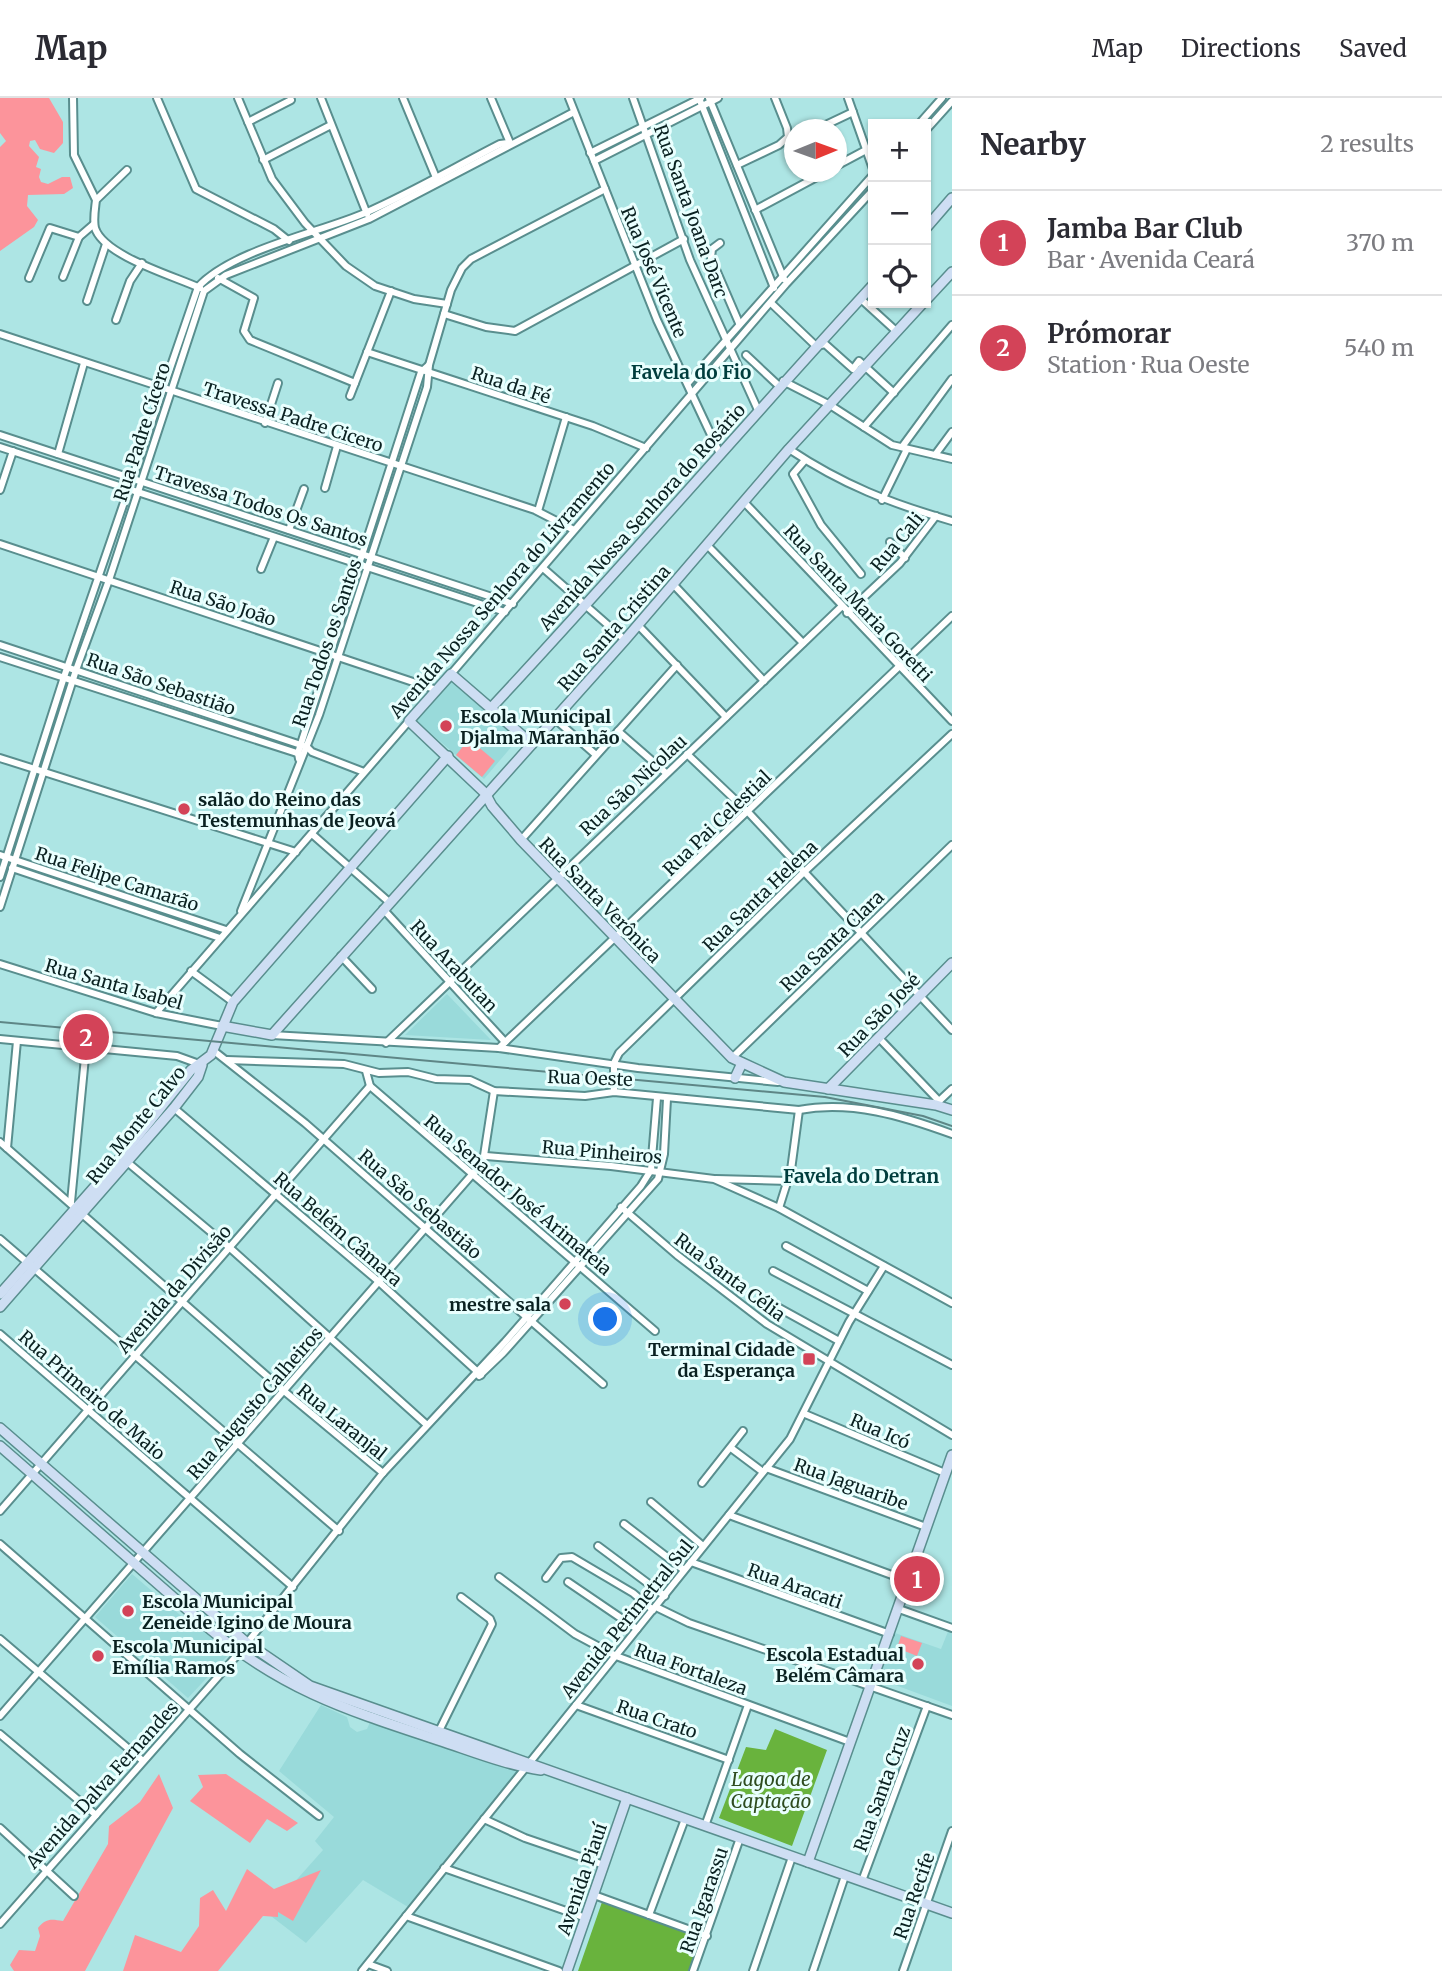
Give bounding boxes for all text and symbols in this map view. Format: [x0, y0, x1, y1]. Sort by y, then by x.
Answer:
text: Map [35, 28, 108, 69]
text: Map [1092, 33, 1143, 64]
text: Directions [1181, 33, 1301, 64]
text: Saved [1339, 33, 1407, 64]
north arrow [784, 119, 847, 182]
map controls [868, 119, 931, 308]
button: + [868, 119, 931, 182]
street label: Rua Santa Joana Darc [649, 121, 733, 301]
text: Nearby [980, 125, 1086, 163]
text: 2 results [1320, 129, 1414, 158]
button: − [868, 182, 931, 245]
street label: Rua José Vicente [616, 203, 692, 341]
text: Jamba Bar Club [1047, 212, 1243, 245]
text: 1 [998, 228, 1008, 257]
text: 370 m [1346, 228, 1414, 257]
button: locate [868, 245, 931, 308]
text: Bar · Avenida Ceará [1047, 245, 1255, 274]
text: Prómorar [1047, 317, 1171, 350]
text: 2 [996, 333, 1010, 362]
text: 540 m [1344, 333, 1414, 362]
text: Station · Rua Oeste [1047, 350, 1249, 379]
street label: Rua Padre Cícero [109, 360, 175, 504]
district label: Favela do Fio [631, 360, 751, 384]
street label: Rua da Fé [468, 361, 554, 409]
street label: Travessa Padre Cicero [200, 377, 386, 457]
street label: Avenida Nossa Senhora do Rosário [533, 399, 750, 636]
street label: Avenida Nossa Senhora do Livramento [384, 457, 620, 724]
street label: Travessa Todos Os Santos [151, 461, 371, 551]
street label: Rua Cali [866, 507, 929, 576]
street label: Rua Santa Maria Goretti [779, 519, 937, 687]
street label: Rua Todos os Santos [287, 556, 367, 730]
street label: Rua Santa Cristina [553, 560, 675, 696]
street label: Rua São João [167, 575, 279, 631]
street label: Rua São Sebastião [84, 648, 238, 720]
place label: Escola Municipal Djalma Maranhão [460, 705, 620, 749]
marker: Escola Municipal Djalma Maranhão [438, 718, 454, 734]
street label: Rua São Nicolau [575, 729, 691, 841]
street label: Rua Pai Celestial [658, 765, 776, 881]
place label: salão do Reino das Testemunhas de Jeová [198, 788, 396, 832]
marker: salão do Reino das Testemunhas de Jeová [176, 801, 192, 817]
street label: Rua Santa Verônica [534, 832, 666, 968]
street label: Rua Santa Helena [698, 835, 823, 957]
street label: Rua Felipe Camarão [32, 842, 202, 916]
street label: Rua Santa Clara [775, 885, 889, 996]
street label: Rua Arabutan [405, 915, 503, 1017]
street label: Rua Santa Isabel [42, 953, 186, 1015]
street label: Rua São José [833, 968, 925, 1062]
pin: 2 [63, 1011, 109, 1063]
street label: Rua Monte Calvo [81, 1061, 191, 1189]
street label: Rua Oeste [547, 1065, 633, 1091]
street label: Rua Senador José Arimateia [419, 1110, 617, 1281]
street label: Rua Pinheiros [541, 1135, 663, 1169]
street label: Rua São Sebastião [354, 1144, 486, 1264]
district label: Favela do Detran [783, 1164, 939, 1188]
street label: Rua Belém Câmara [269, 1167, 407, 1291]
street label: Avenida da Divisão [111, 1220, 236, 1359]
street label: Rua Santa Célia [670, 1228, 790, 1326]
place label: mestre sala [449, 1293, 551, 1316]
marker: mestre sala [557, 1296, 573, 1312]
your location [588, 1302, 622, 1336]
street label: Rua Augusto Calheiros [183, 1322, 328, 1484]
street label: Rua Primeiro de Maio [14, 1325, 170, 1465]
place label: Terminal Cidade da Esperança [648, 1338, 795, 1382]
marker: Terminal Cidade da Esperança [801, 1351, 817, 1367]
street label: Rua Laranjal [293, 1379, 392, 1465]
street label: Rua Icó [846, 1408, 914, 1454]
street label: Rua Jaguaribe [791, 1453, 911, 1515]
street label: Avenida Perimetral Sul [555, 1535, 698, 1704]
pin: 1 [894, 1553, 940, 1605]
street label: Rua Aracati [744, 1558, 846, 1614]
place label: Escola Municipal Zeneide Igino de Moura [142, 1590, 352, 1634]
marker: Escola Municipal Zeneide Igino de Moura [120, 1603, 136, 1619]
place label: Escola Municipal Emília Ramos [112, 1635, 263, 1679]
street label: Rua Fortaleza [632, 1638, 751, 1700]
place label: Escola Estadual Belém Câmara [766, 1643, 904, 1687]
marker: Escola Municipal Emília Ramos [90, 1648, 106, 1664]
marker: Escola Estadual Belém Câmara [910, 1656, 926, 1672]
street label: Rua Crato [614, 1695, 700, 1743]
street label: Avenida Dalva Fernandes [20, 1697, 183, 1874]
street label: Rua Santa Cruz [849, 1723, 915, 1855]
water label: Lagoa de Captação [731, 1767, 812, 1813]
street label: Avenida Piauí [552, 1819, 612, 1939]
street label: Rua Igarassu [675, 1844, 733, 1956]
street label: Rua Recife [888, 1849, 940, 1943]

